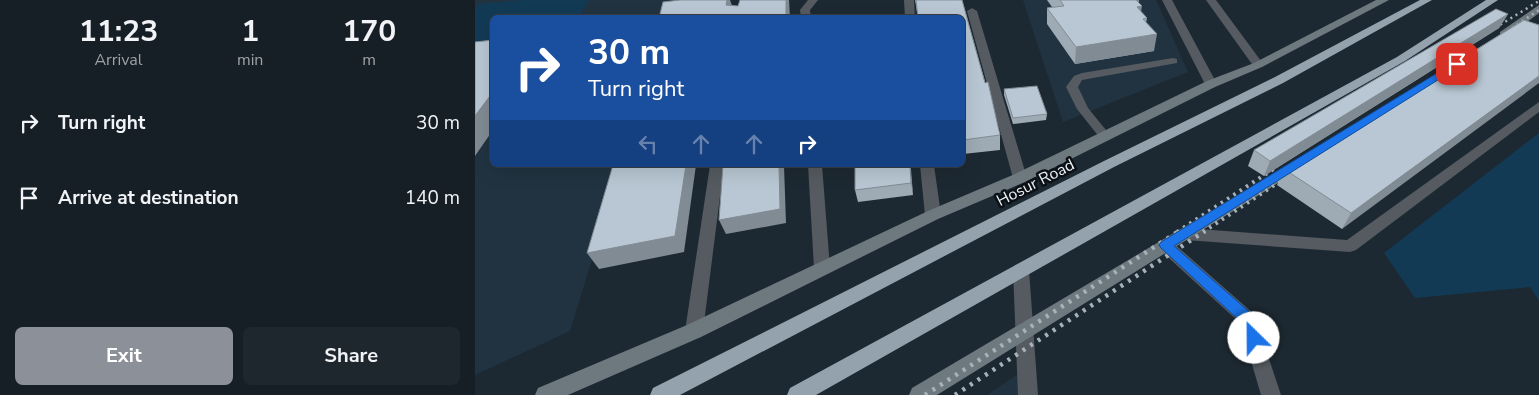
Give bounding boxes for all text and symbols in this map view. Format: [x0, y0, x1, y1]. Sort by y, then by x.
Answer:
text: 11:23 [79, 11, 158, 52]
text: 1 [241, 11, 259, 52]
text: 170 [342, 11, 396, 52]
text: 30 m [588, 29, 670, 76]
icon: right [505, 35, 570, 100]
pin [1436, 43, 1478, 85]
text: Arrival [94, 49, 143, 71]
text: min [237, 49, 263, 71]
text: m [362, 49, 376, 71]
icon: arrive [1443, 50, 1471, 78]
text: Turn right [588, 74, 684, 104]
icon: right [15, 109, 43, 137]
text: Turn right [58, 110, 145, 136]
text: 30 m [416, 110, 460, 136]
icon: left [634, 130, 662, 158]
icon: ahead [687, 130, 715, 158]
icon: ahead [740, 130, 768, 158]
icon: right [793, 130, 821, 158]
street label: Hosur Road [993, 154, 1078, 212]
icon: arrive [15, 184, 43, 212]
text: Arrive at destination [58, 185, 239, 211]
text: 140 m [405, 185, 460, 211]
position arrow [1227, 311, 1279, 363]
button: Exit [15, 327, 233, 385]
button: Share [243, 327, 460, 385]

